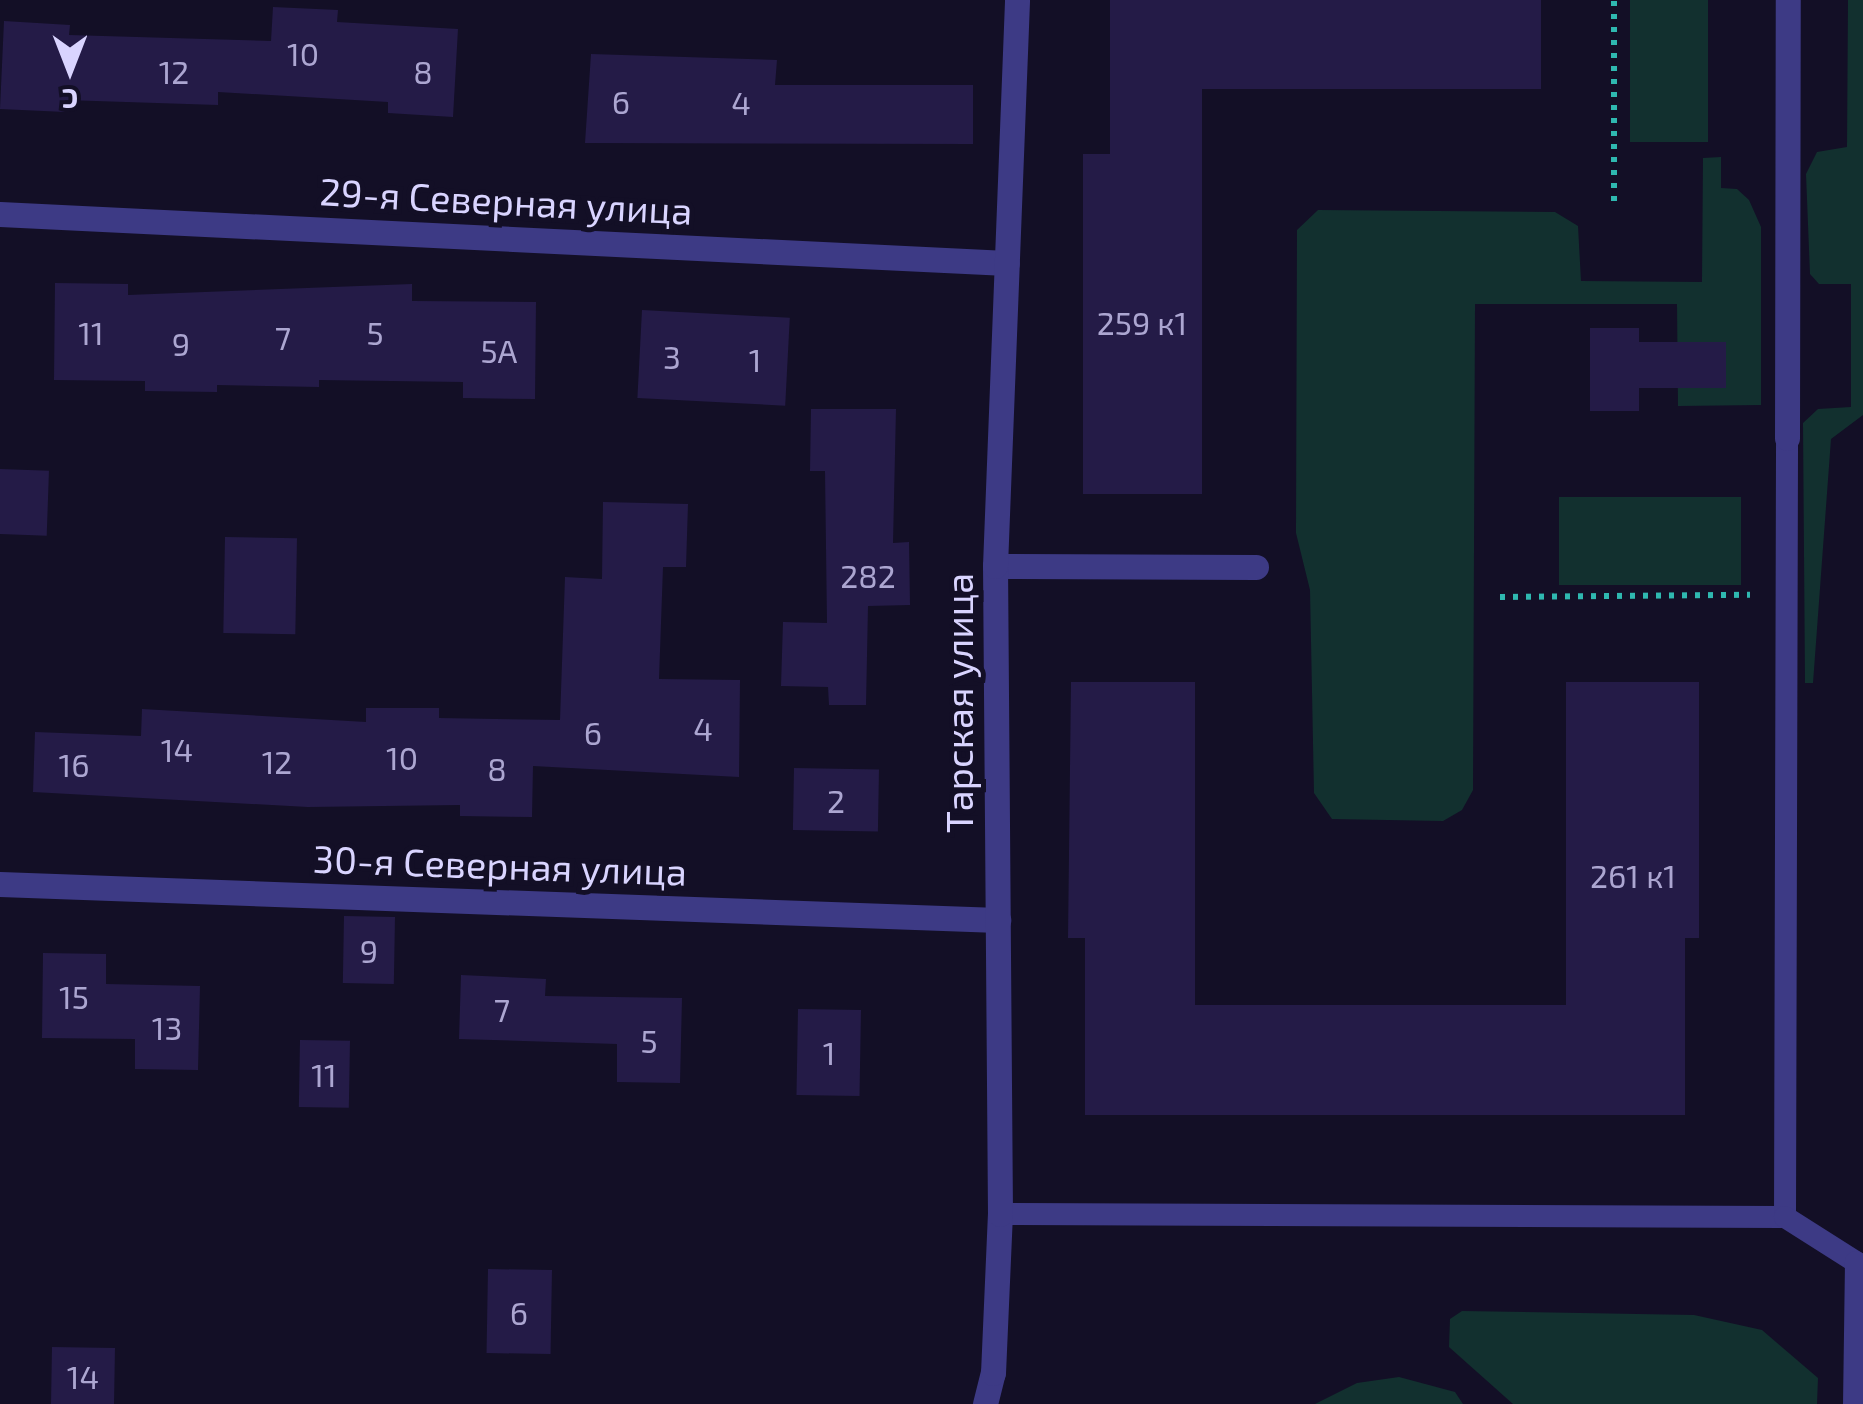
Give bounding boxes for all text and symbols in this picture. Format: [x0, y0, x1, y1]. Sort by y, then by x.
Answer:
north arrow [20, 20, 120, 120]
house number: 10 [287, 34, 319, 72]
house number: 12 [159, 52, 189, 90]
house number: 8 [413, 52, 433, 90]
house number: 6 [612, 82, 630, 120]
text: С [62, 83, 78, 117]
house number: 4 [731, 83, 751, 121]
street label: 29-я Северная улица [318, 168, 694, 234]
house number: 259 к1 [1097, 303, 1187, 341]
house number: 11 [78, 313, 104, 351]
house number: 5 [366, 313, 384, 351]
house number: 7 [275, 318, 291, 356]
house number: 9 [172, 324, 190, 362]
house number: 5А [480, 331, 518, 369]
house number: 3 [663, 337, 681, 375]
house number: 1 [749, 340, 761, 378]
house number: 282 [840, 556, 896, 594]
street label: Тарская улица [936, 573, 982, 833]
house number: 4 [693, 709, 713, 747]
house number: 6 [584, 713, 602, 751]
house number: 14 [161, 730, 193, 768]
house number: 10 [386, 738, 418, 776]
house number: 12 [262, 742, 292, 780]
house number: 16 [58, 745, 90, 783]
house number: 8 [487, 749, 507, 787]
house number: 2 [827, 781, 845, 819]
street label: 30-я Северная улица [312, 836, 688, 894]
house number: 261 к1 [1590, 856, 1676, 894]
house number: 9 [360, 931, 378, 969]
house number: 15 [59, 977, 89, 1015]
house number: 7 [494, 990, 510, 1028]
house number: 13 [152, 1008, 182, 1046]
house number: 5 [640, 1021, 658, 1059]
house number: 1 [823, 1033, 835, 1071]
house number: 11 [311, 1055, 337, 1093]
house number: 6 [510, 1293, 528, 1331]
house number: 14 [67, 1357, 99, 1395]

